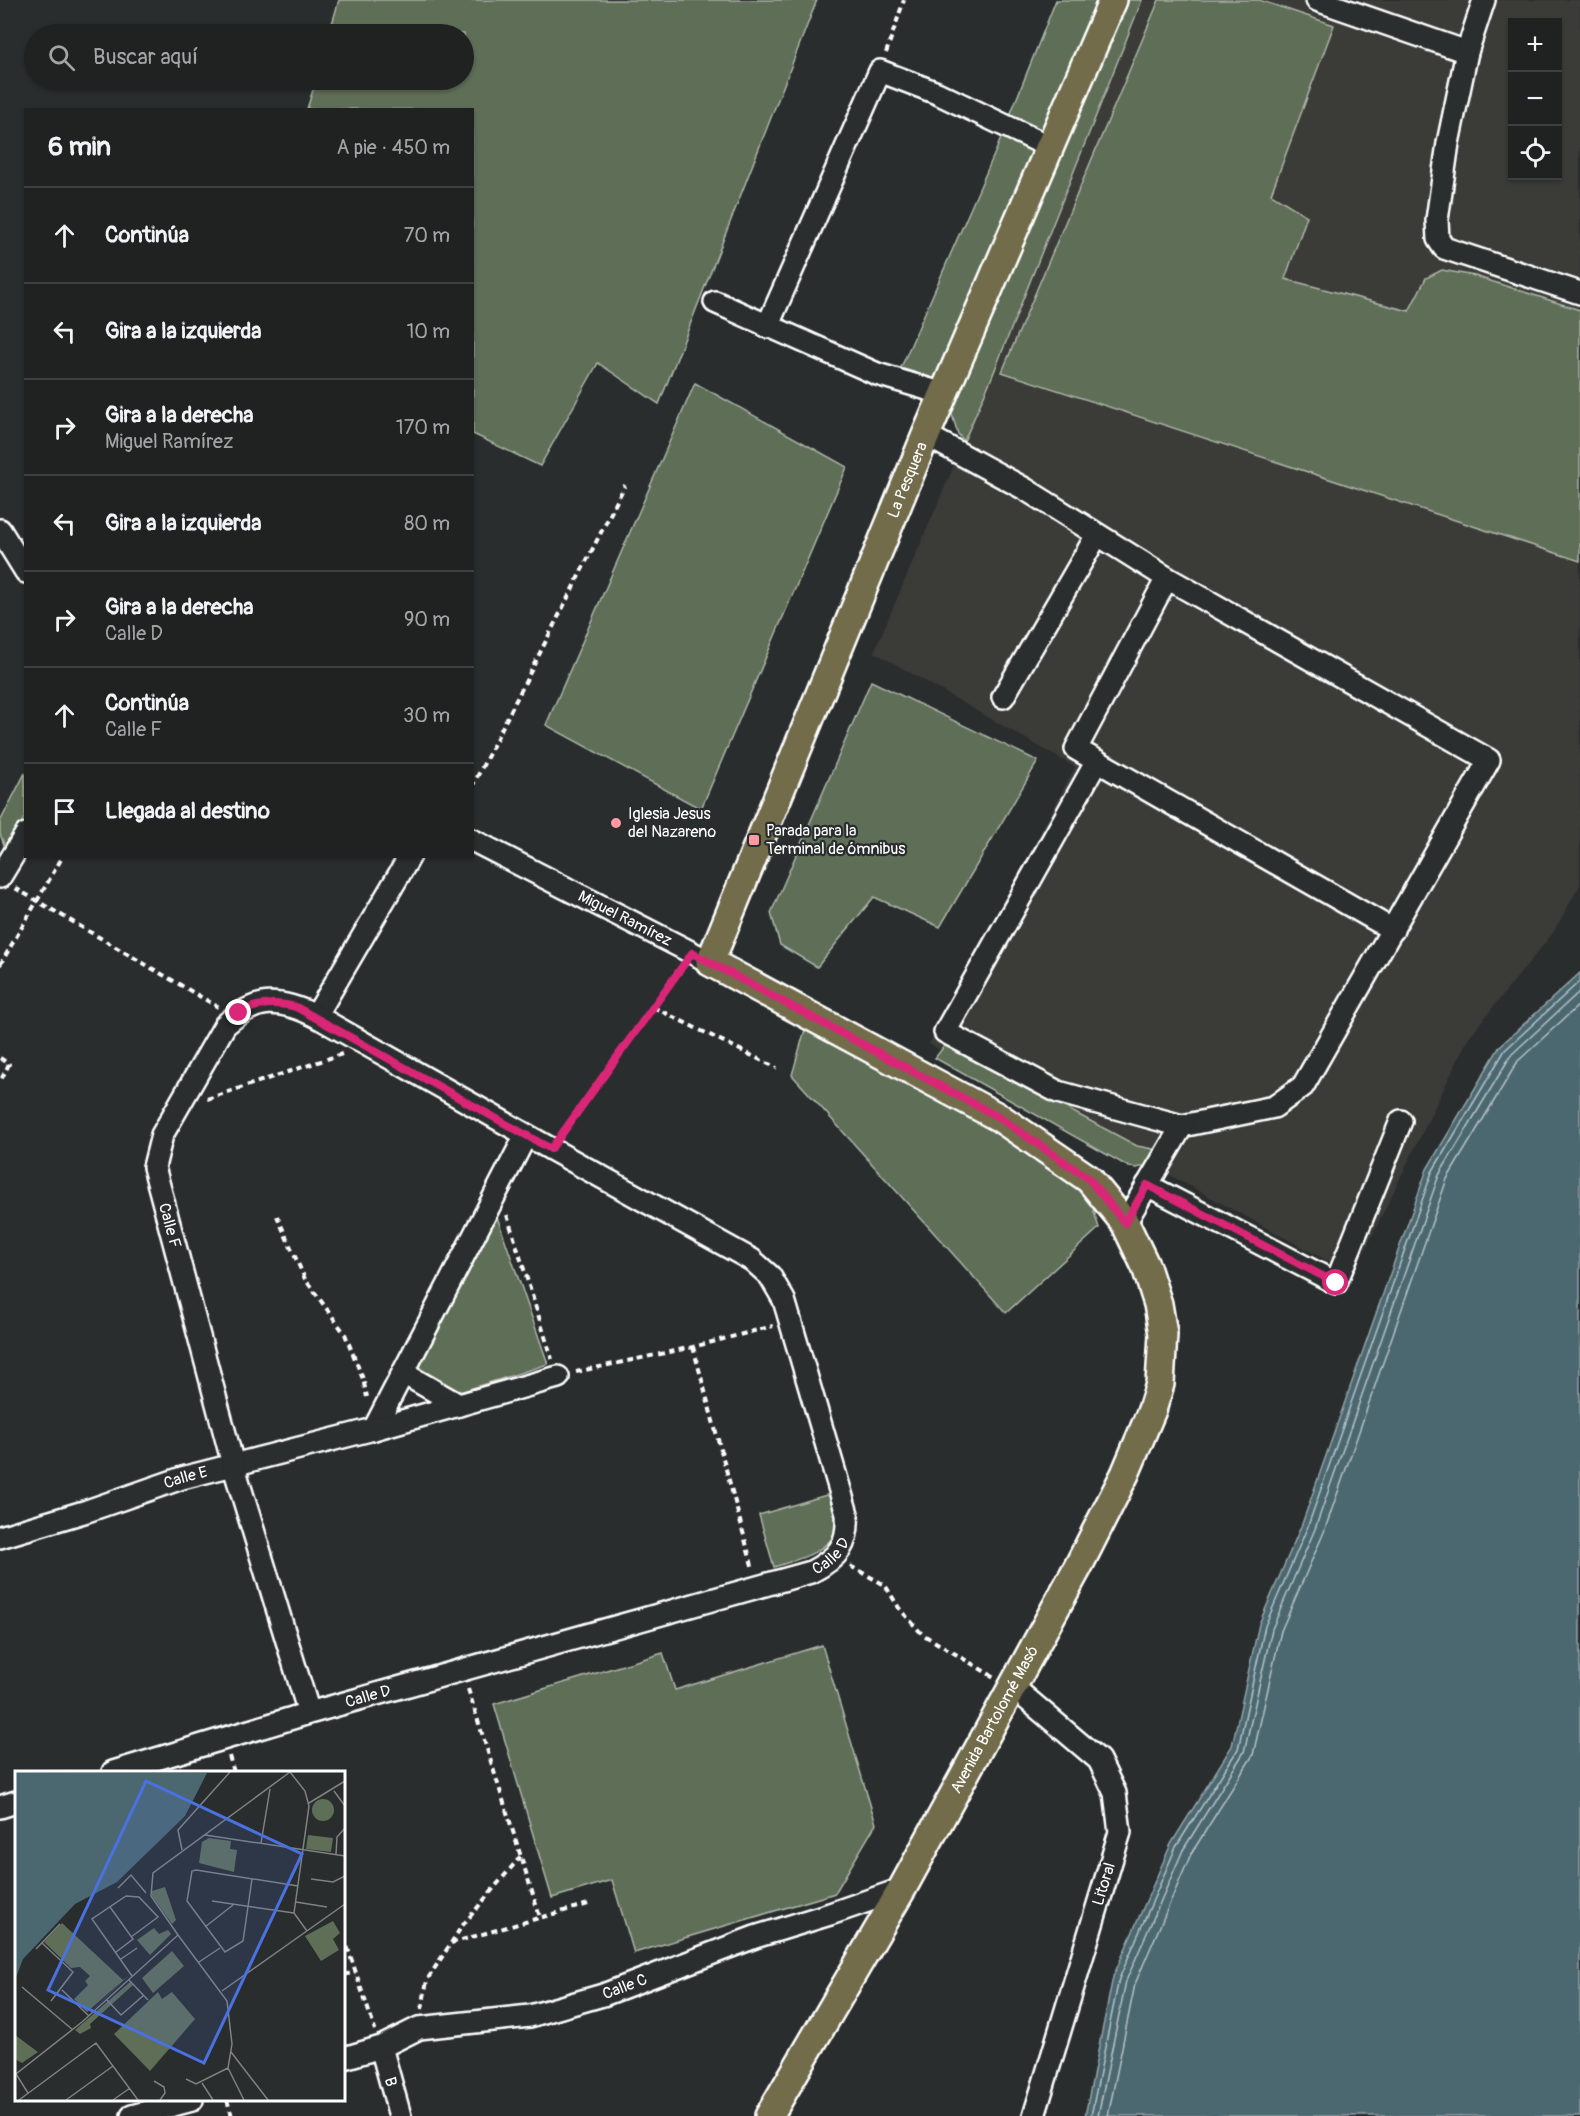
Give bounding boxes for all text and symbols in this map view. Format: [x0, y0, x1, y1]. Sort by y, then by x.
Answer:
map controls [1508, 18, 1562, 180]
button: + [1508, 18, 1562, 72]
search box [24, 24, 474, 90]
icon: search [45, 41, 78, 74]
text: Buscar aquí [93, 43, 198, 71]
button: − [1508, 72, 1562, 126]
button: locate [1508, 126, 1562, 180]
text: 6 min [48, 131, 111, 163]
text: A pie · 450 m [336, 135, 450, 160]
icon: ahead [48, 219, 81, 252]
text: Continúa [105, 221, 189, 249]
text: 70 m [404, 223, 450, 248]
icon: left [48, 315, 81, 348]
text: Gira a la izquierda [105, 317, 262, 345]
text: 10 m [406, 319, 450, 344]
text: Gira a la derecha [105, 401, 253, 429]
icon: right [48, 411, 81, 444]
text: 170 m [396, 415, 450, 440]
text: Miguel Ramírez [105, 429, 233, 454]
street label: La Pesquera [883, 439, 932, 521]
icon: left [48, 507, 81, 540]
text: Gira a la izquierda [105, 509, 262, 537]
text: 80 m [404, 511, 450, 536]
text: Gira a la derecha [105, 593, 253, 621]
icon: right [48, 603, 81, 636]
text: 90 m [404, 607, 450, 632]
text: Calle D [105, 621, 163, 646]
text: Continúa [105, 689, 189, 717]
icon: ahead [48, 699, 81, 732]
text: 30 m [403, 703, 450, 728]
text: Calle F [105, 717, 162, 742]
icon: arrive [48, 795, 81, 828]
text: Llegada al destino [105, 797, 270, 825]
place label: Iglesia Jesus del Nazareno [628, 804, 717, 842]
marker: Iglesia Jesus del Nazareno [609, 816, 623, 830]
place label: Parada para la Terminal de ómnibus [766, 821, 905, 859]
marker: Parada para la Terminal de ómnibus [747, 833, 761, 847]
street label: Miguel Ramírez [575, 886, 675, 951]
route end [225, 999, 251, 1025]
street label: Calle F [154, 1201, 185, 1251]
route start [1322, 1269, 1348, 1295]
street label: Calle E [161, 1462, 210, 1494]
street label: Calle D [809, 1535, 854, 1579]
street label: Avenida Bartolomé Masó [946, 1642, 1043, 1797]
street label: Calle D [343, 1681, 393, 1712]
inset map [15, 1771, 345, 2101]
street label: Litoral [1088, 1860, 1120, 1908]
street label: Calle C [600, 1969, 650, 2004]
street label: B [380, 2075, 401, 2089]

